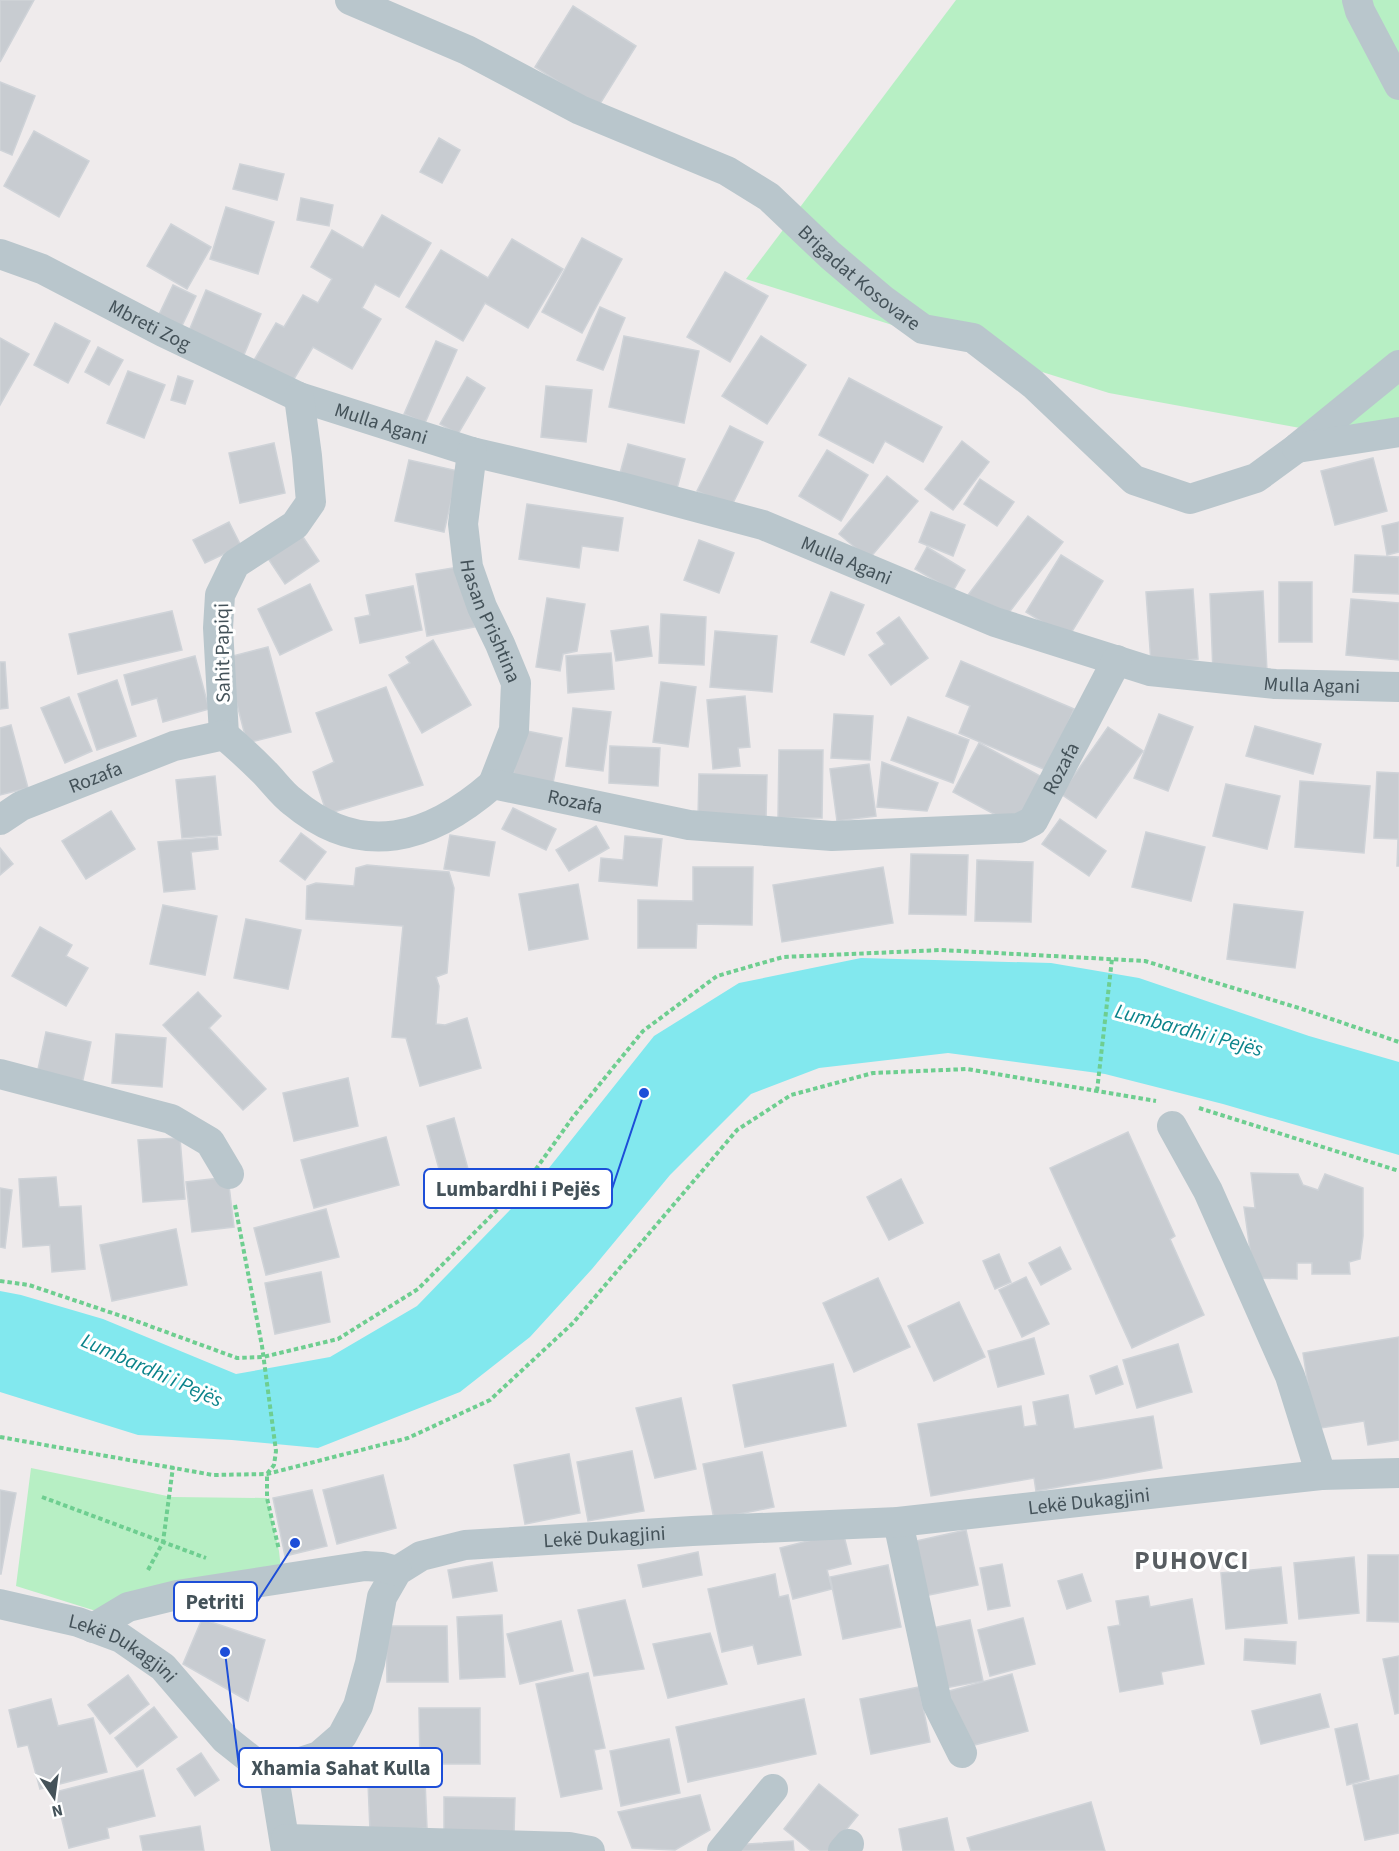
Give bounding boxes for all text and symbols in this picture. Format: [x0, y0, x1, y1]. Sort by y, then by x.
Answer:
street label: Brigadat Kosovare [791, 219, 926, 338]
street label: Mbreti Zog [103, 293, 195, 358]
street label: Mulla Agani [331, 396, 431, 452]
street label: Mulla Agani [796, 529, 896, 592]
street label: Hasan Prishtina [452, 558, 527, 687]
street label: Sahit Papiqi [208, 603, 238, 703]
street label: Mulla Agani [1262, 670, 1360, 701]
street label: Rozafa [1036, 738, 1087, 800]
street label: Rozafa [65, 755, 127, 801]
street label: Rozafa [545, 783, 605, 822]
water label: Lumbardhi i Pejës [1112, 996, 1266, 1064]
callout: Lumbardhi i Pejës [424, 1169, 612, 1208]
text: Lumbardhi i Pejës [436, 1174, 600, 1204]
water label: Lumbardhi i Pejës [76, 1325, 228, 1415]
street label: Lekë Dukagjini [1027, 1481, 1151, 1522]
street label: Lekë Dukagjini [543, 1520, 666, 1555]
district label: PUHOVCI [1134, 1542, 1250, 1579]
callout: Petriti [174, 1582, 257, 1621]
text: Petriti [186, 1587, 244, 1617]
street label: Lekë Dukagjini [66, 1607, 183, 1689]
callout: Xhamia Sahat Kulla [239, 1748, 442, 1787]
text: Xhamia Sahat Kulla [251, 1753, 431, 1783]
north arrow [24, 1767, 84, 1827]
text: N [49, 1799, 65, 1823]

